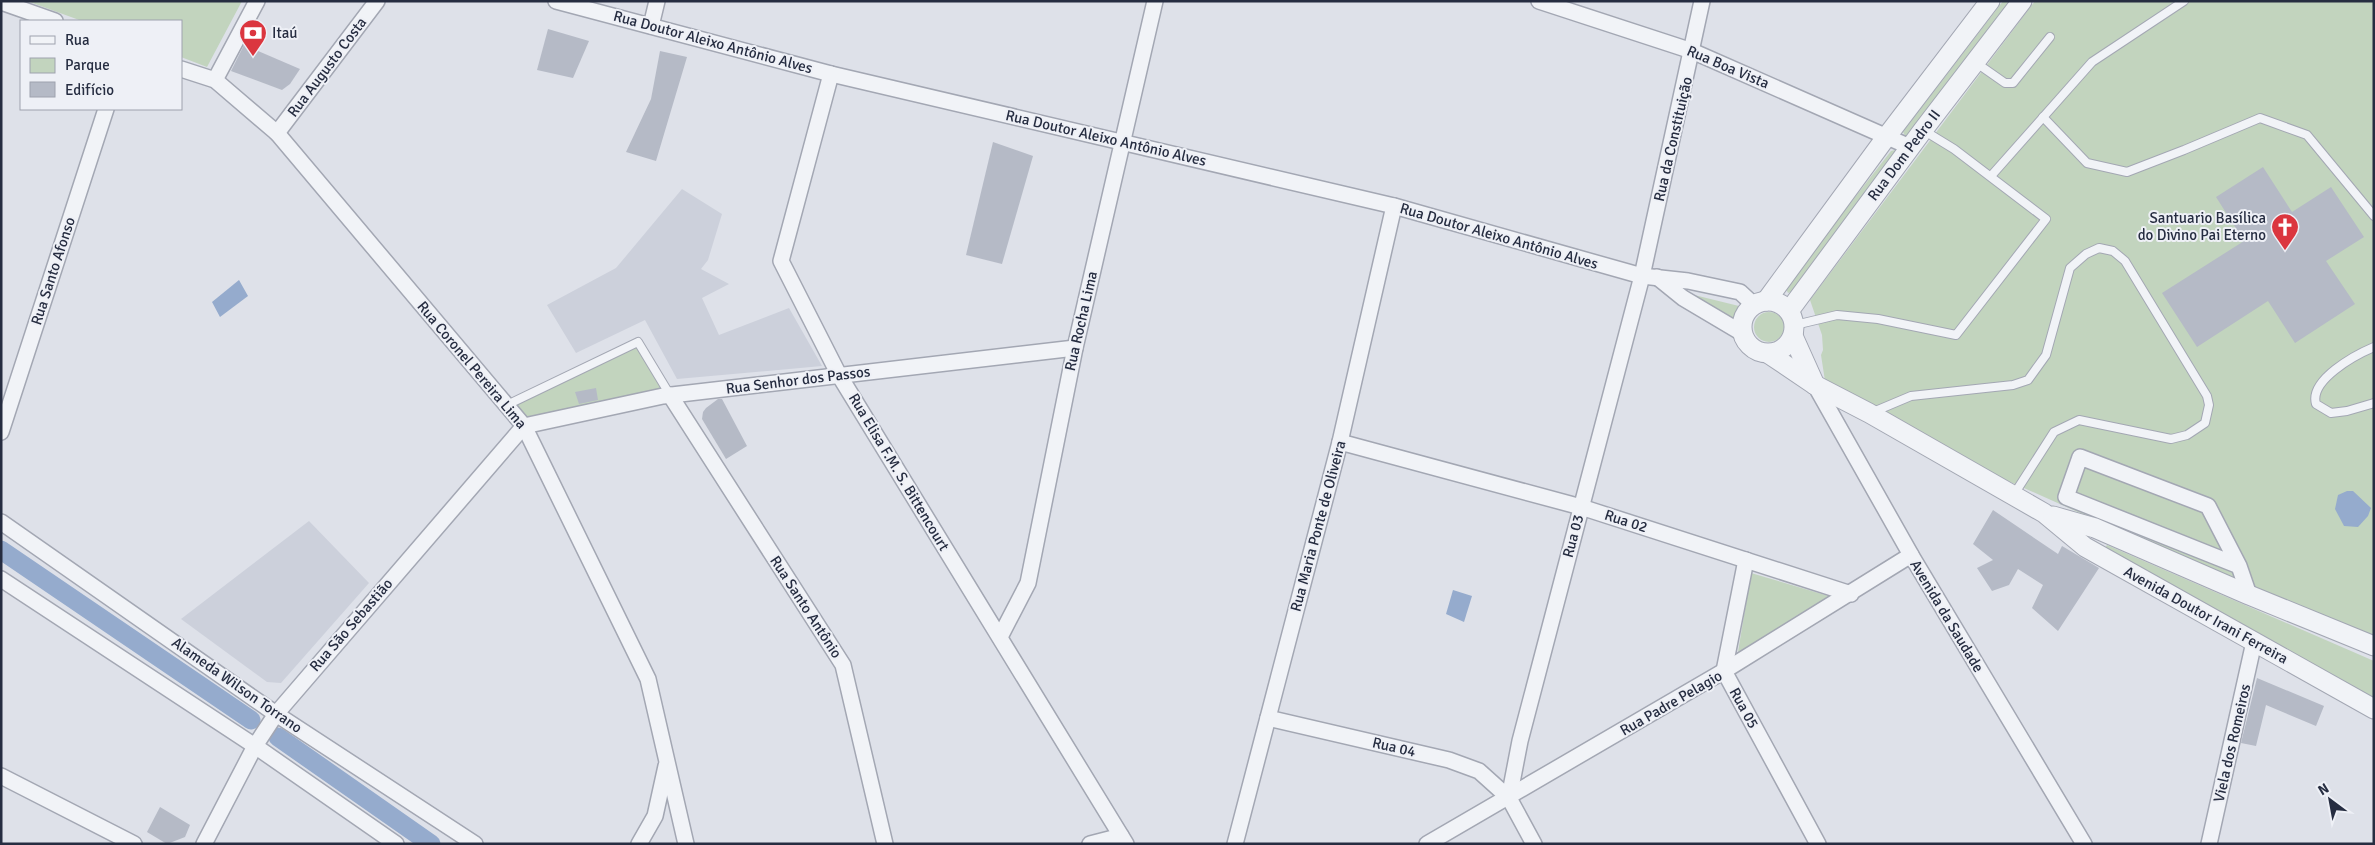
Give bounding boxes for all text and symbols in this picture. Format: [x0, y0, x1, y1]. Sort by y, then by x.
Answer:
street label: Rua Doutor Aleixo Antônio Alves [612, 7, 815, 77]
street label: Rua Augusto Costa [284, 14, 370, 120]
bank icon: Itaú [238, 18, 268, 57]
legend [20, 20, 182, 110]
place label: Itaú [272, 24, 297, 42]
text: Rua [65, 31, 90, 49]
street label: Rua Boa Vista [1684, 42, 1772, 92]
text: Parque [65, 56, 110, 74]
street label: Rua da Constituição [1650, 75, 1696, 203]
text: Edifício [65, 81, 114, 99]
street label: Rua Doutor Aleixo Antônio Alves [1004, 106, 1208, 170]
street label: Rua Dom Pedro II [1864, 106, 1944, 204]
street label: Rua Doutor Aleixo Antônio Alves [1398, 199, 1601, 273]
place label: Santuario Basílica do Divino Pai Eterno [2138, 209, 2266, 244]
church icon: Santuario Basílica do Divino Pai Eterno [2270, 212, 2300, 251]
street label: Rua Santo Afonso [27, 215, 79, 327]
street label: Rua Rocha Lima [1061, 269, 1101, 373]
street label: Rua Coronel Pereira Lima [413, 298, 531, 432]
street label: Rua Senhor dos Passos [725, 362, 872, 398]
street label: Rua Elisa F.M. S. Bittencourt [845, 390, 953, 554]
street label: Rua Maria Ponte de Oliveira [1286, 438, 1350, 614]
street label: Rua 02 [1602, 506, 1650, 536]
street label: Rua 03 [1559, 512, 1587, 560]
street label: Rua Santo Antônio [766, 552, 846, 662]
street label: Avenida da Saudade [1906, 556, 1988, 676]
street label: Avenida Doutor Irani Ferreira [2121, 562, 2291, 668]
street label: Rua São Sebastião [306, 575, 396, 675]
street label: Alameda Wilson Torrano [168, 633, 306, 737]
street label: Rua Padre Pelagio [1617, 666, 1725, 740]
street label: Viela dos Romeiros [2210, 682, 2254, 804]
street label: Rua 05 [1725, 684, 1763, 732]
street label: Rua 04 [1371, 733, 1417, 761]
north arrow [2305, 775, 2355, 825]
text: N [2315, 780, 2332, 799]

